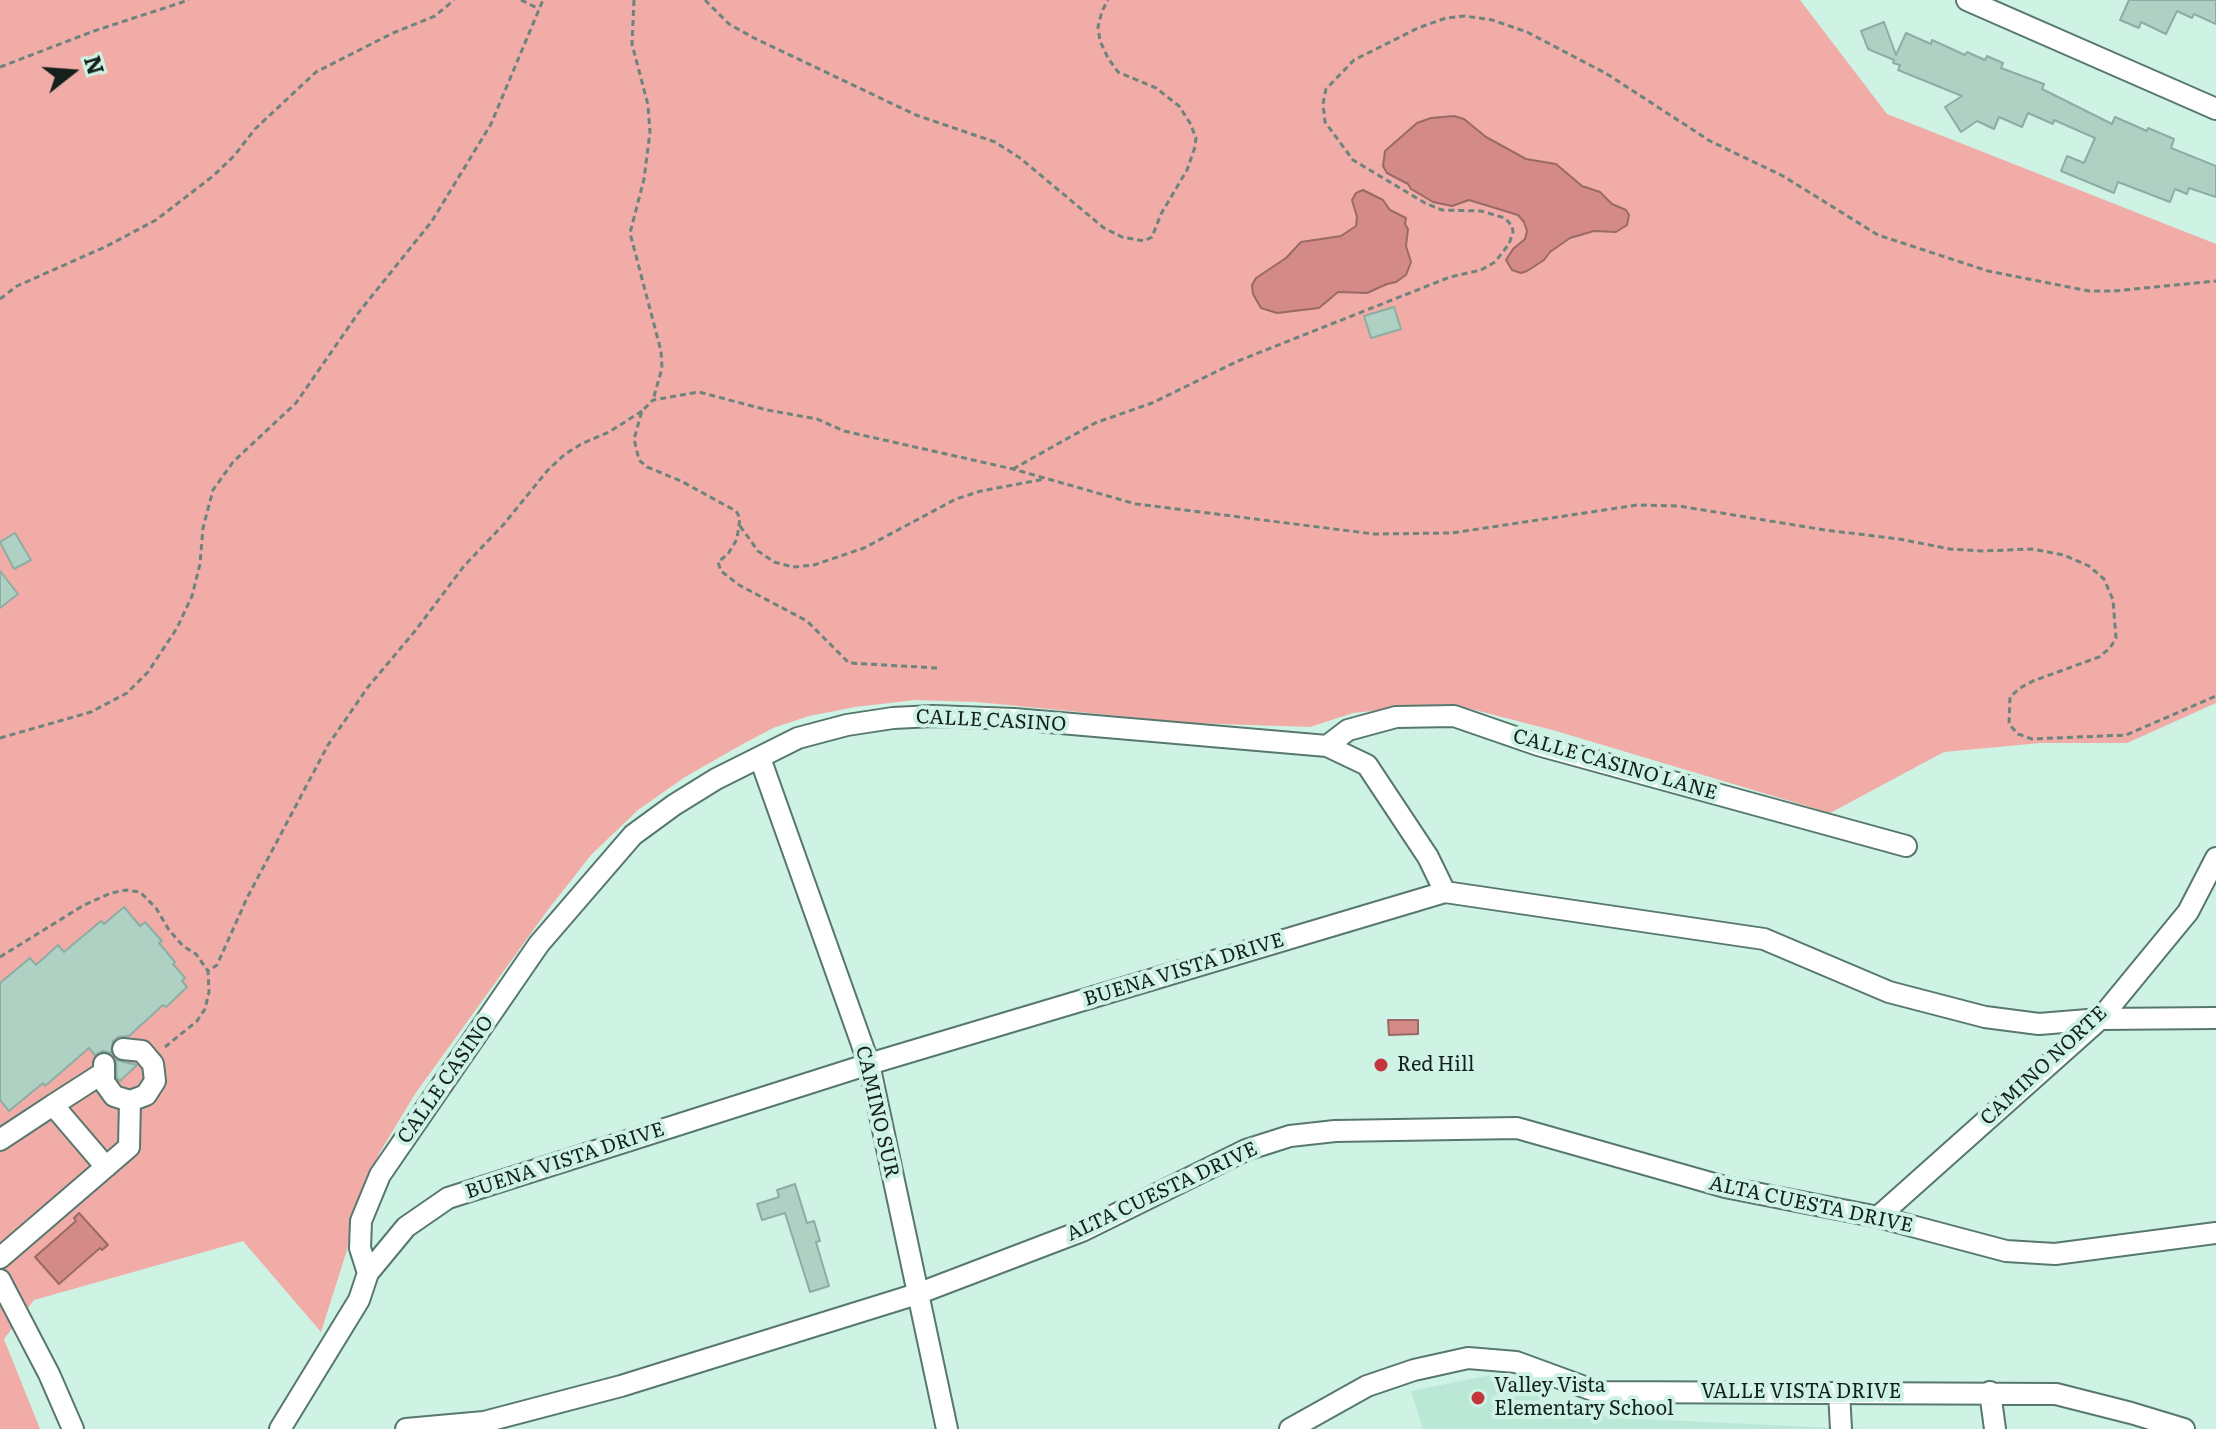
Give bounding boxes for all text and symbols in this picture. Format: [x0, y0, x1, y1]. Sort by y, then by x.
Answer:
north arrow [32, 32, 112, 112]
text: N [77, 51, 114, 78]
street label: CALLE CASINO [915, 705, 1067, 737]
street label: CALLE CASINO LANE [1510, 724, 1720, 806]
street label: BUENA VISTA DRIVE [1081, 928, 1287, 1012]
street label: CAMINO NORTE [1976, 1001, 2112, 1131]
street label: CALLE CASINO [393, 1011, 499, 1149]
street label: CAMINO SUR [850, 1044, 904, 1180]
place label: Red Hill [1397, 1053, 1474, 1077]
marker: Red Hill [1372, 1056, 1390, 1074]
street label: BUENA VISTA DRIVE [462, 1117, 668, 1205]
street label: ALTA CUESTA DRIVE [1063, 1137, 1261, 1247]
street label: ALTA CUESTA DRIVE [1707, 1172, 1915, 1238]
place label: Valley Vista Elementary School [1494, 1374, 1674, 1421]
street label: VALLE VISTA DRIVE [1701, 1380, 1901, 1404]
marker: Valley Vista Elementary School [1469, 1389, 1487, 1407]

